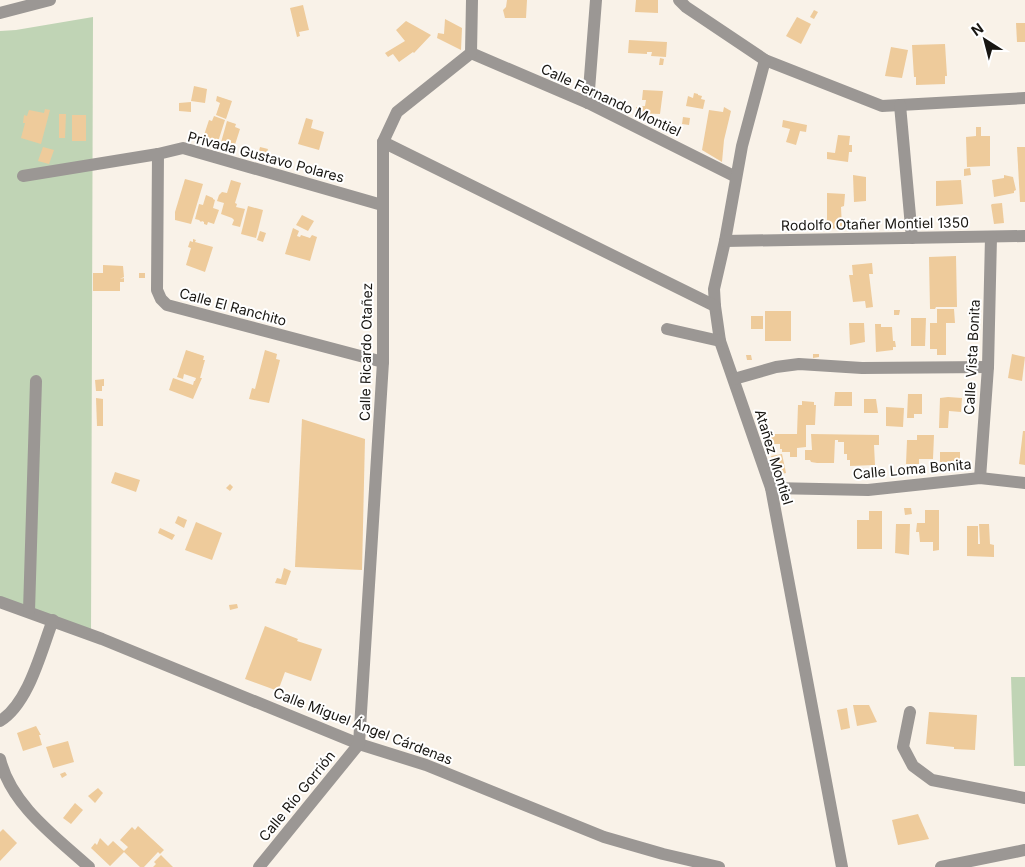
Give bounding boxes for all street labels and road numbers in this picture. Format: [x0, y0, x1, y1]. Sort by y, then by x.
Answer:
street label: Calle Fernando Montiel [539, 60, 684, 139]
street label: Privada Gustavo Polares [186, 127, 346, 186]
street label: Rodolfo Otañer Montiel 1350 [781, 213, 969, 234]
street label: Calle Ricardo Otañez [356, 283, 375, 421]
street label: Calle El Ranchito [178, 284, 289, 329]
street label: Calle Vista Bonita [960, 299, 983, 415]
street label: Atañez Montiel [752, 407, 797, 507]
street label: Calle Loma Bonita [852, 455, 972, 482]
street label: Calle Miguel Ángel Cárdenas [271, 683, 455, 768]
street label: Calle Río Gorrión [255, 747, 338, 844]

